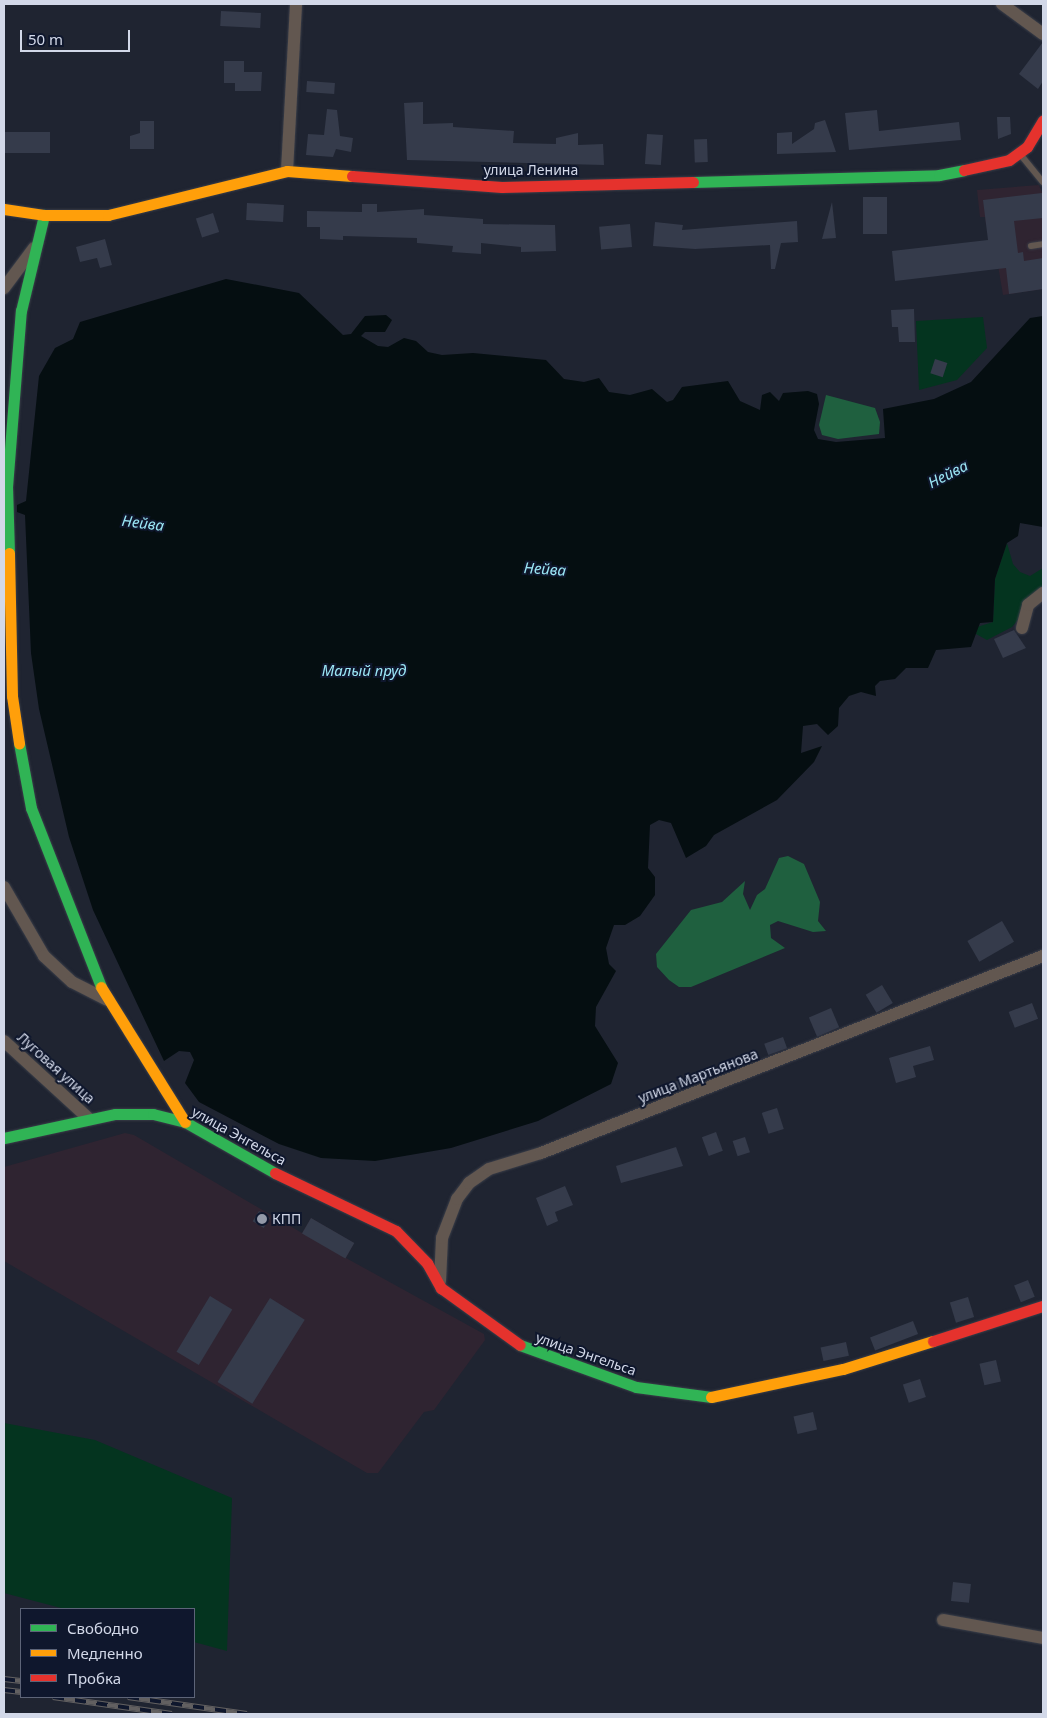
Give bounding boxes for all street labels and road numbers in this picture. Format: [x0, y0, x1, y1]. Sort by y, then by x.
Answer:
street label: улица Ленина [484, 162, 578, 178]
street label: Луговая улица [14, 1029, 98, 1107]
street label: улица Мартьянова [636, 1045, 760, 1107]
street label: улица Энгельса [189, 1103, 289, 1169]
street label: улица Энгельса [534, 1329, 638, 1379]

